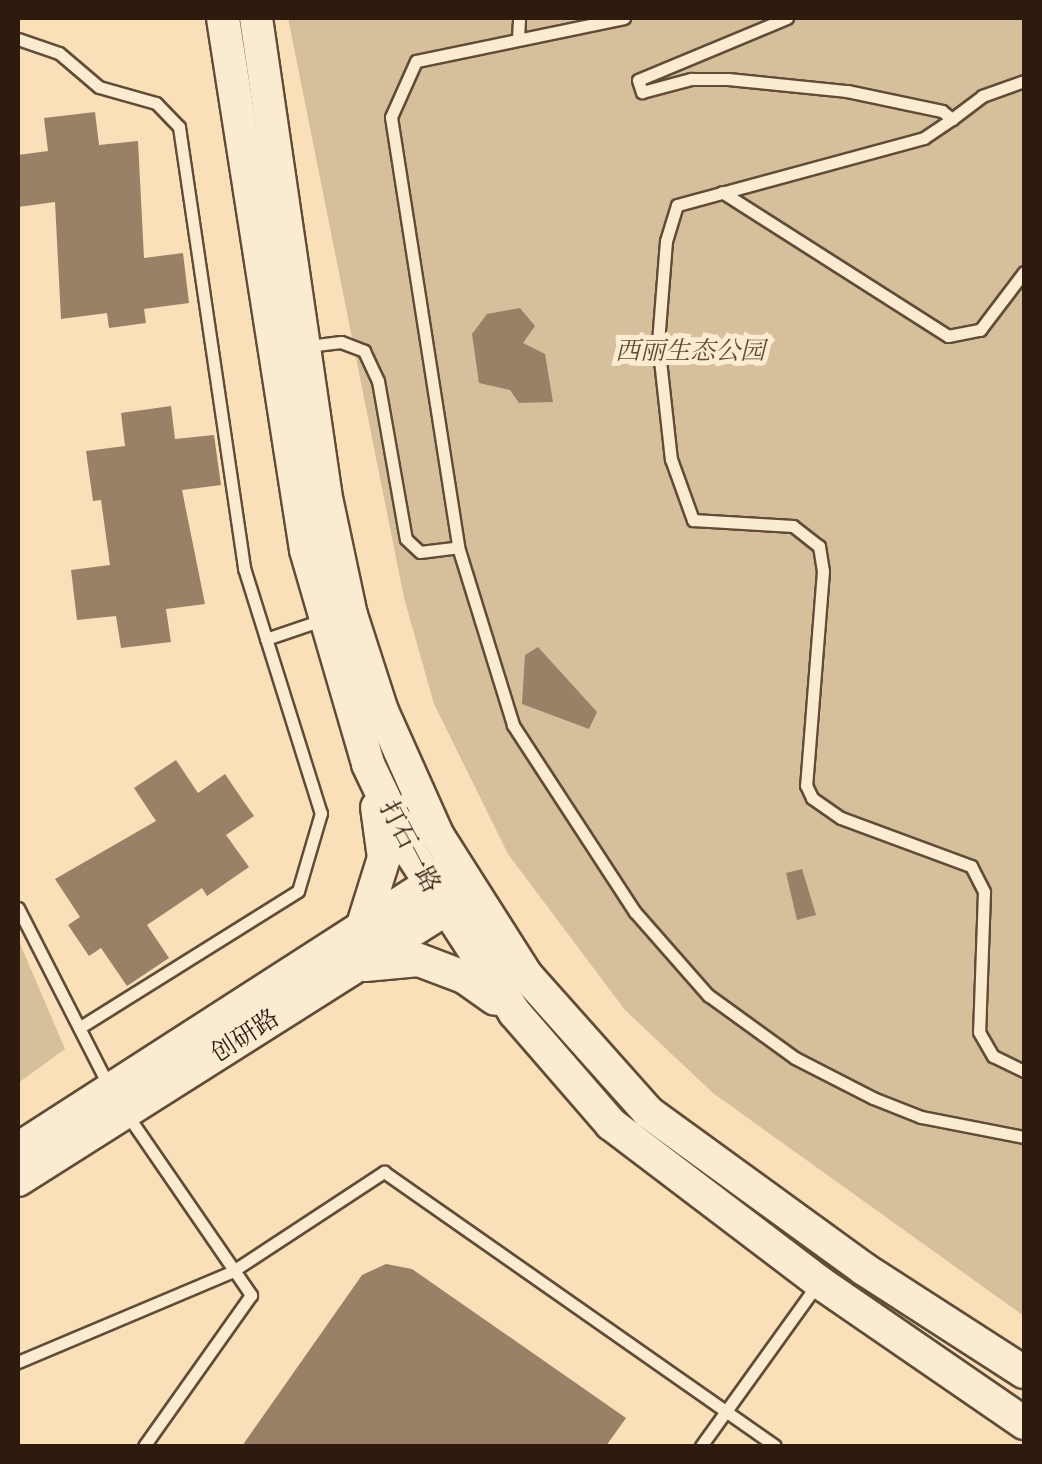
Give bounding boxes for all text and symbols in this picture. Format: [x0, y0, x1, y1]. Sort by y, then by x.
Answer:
park label: 西丽生态公园 [615, 336, 765, 366]
street label: 打石一路 [373, 796, 447, 898]
street label: 创研路 [205, 1003, 285, 1069]

